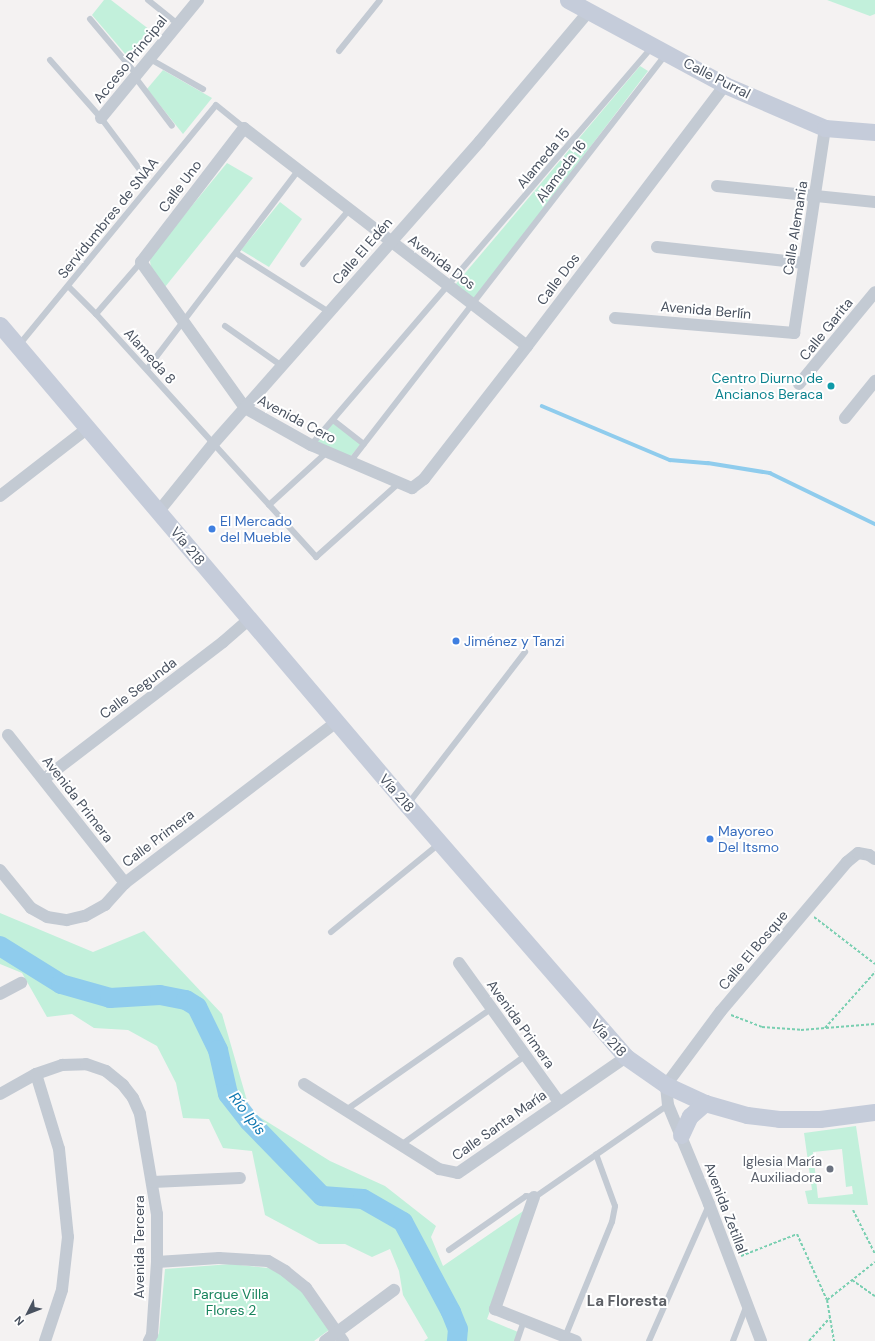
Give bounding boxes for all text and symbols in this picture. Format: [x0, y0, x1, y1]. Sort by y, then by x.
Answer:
street label: Acceso Principal [90, 12, 170, 106]
street label: Calle Purral [681, 54, 753, 102]
street label: Alameda 15 [513, 124, 573, 192]
street label: Alameda 16 [532, 136, 590, 206]
street label: Servidumbres de SNAA [54, 154, 162, 282]
street label: Calle Uno [155, 157, 205, 215]
street label: Calle Alemania [779, 180, 811, 276]
street label: Calle El Edén [328, 214, 396, 288]
street label: Avenida Dos [405, 231, 479, 293]
street label: Calle Dos [533, 250, 583, 308]
street label: Calle Garita [796, 294, 856, 364]
street label: Avenida Berlín [660, 298, 752, 322]
street label: Alameda 8 [121, 325, 179, 387]
place label: Centro Diurno de Ancianos Beraca [712, 370, 823, 402]
marker: Centro Diurno de Ancianos Beraca [826, 381, 836, 391]
street label: Avenida Cero [255, 391, 339, 447]
place label: El Mercado del Mueble [220, 513, 292, 546]
street label: Vía 218 [167, 523, 209, 569]
marker: El Mercado del Mueble [207, 524, 217, 534]
place label: Jiménez y Tanzi [464, 633, 565, 649]
marker: Jiménez y Tanzi [451, 636, 461, 646]
street label: Calle Segunda [96, 654, 180, 722]
street label: Avenida Primera [39, 752, 117, 846]
street label: Vía 218 [376, 771, 418, 815]
street label: Calle Primera [119, 806, 197, 870]
place label: Mayoreo Del Itsmo [718, 823, 779, 856]
marker: Mayoreo Del Itsmo [705, 834, 715, 844]
street label: Calle El Bosque [715, 907, 791, 993]
street label: Avenida Primera [483, 977, 559, 1071]
street label: Vía 218 [588, 1016, 630, 1060]
street label: Calle Santa María [449, 1086, 549, 1164]
water label: Río Ipís [225, 1089, 269, 1139]
place label: Iglesia María Auxiliadora [743, 1153, 822, 1186]
street label: Avenida Zetillal [701, 1160, 751, 1256]
marker: Iglesia María Auxiliadora [825, 1164, 835, 1174]
street label: Avenida Tercera [131, 1195, 147, 1299]
park label: Parque Villa Flores 2 [193, 1286, 269, 1318]
north arrow [8, 1293, 48, 1333]
district label: La Floresta [587, 1293, 667, 1311]
text: N [11, 1313, 27, 1329]

